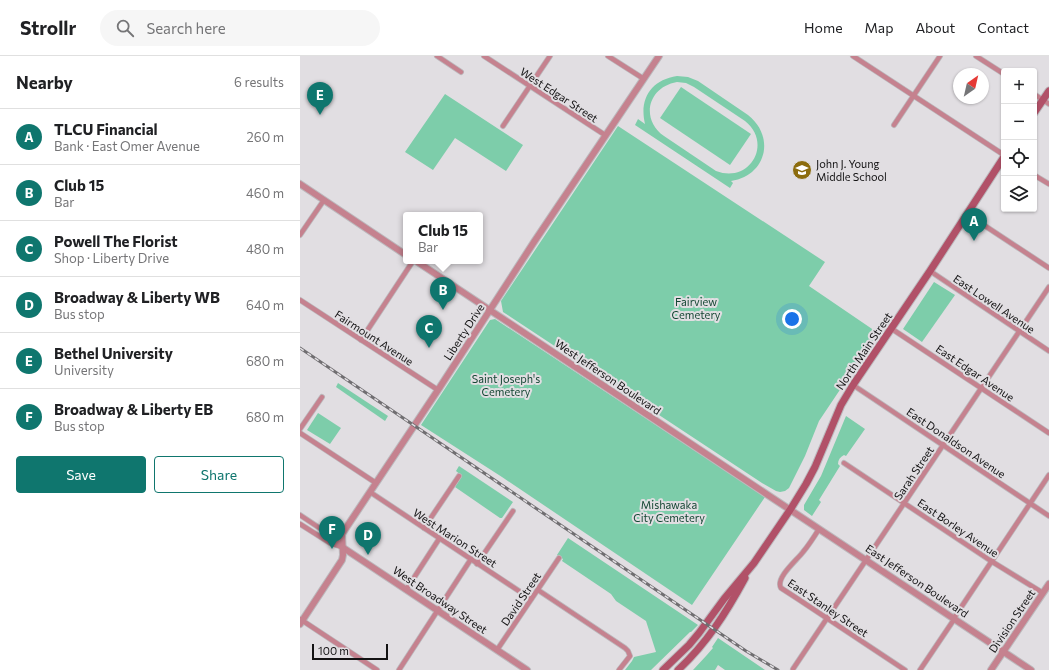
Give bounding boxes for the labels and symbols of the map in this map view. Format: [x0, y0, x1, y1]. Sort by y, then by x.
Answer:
street label: West Edgar Street [518, 65, 601, 125]
north arrow [953, 68, 989, 104]
pin: E [307, 82, 333, 115]
place label: John J. Young Middle School [816, 157, 887, 183]
school or university icon: John J. Young Middle School [791, 159, 813, 181]
pin: A [961, 208, 987, 241]
street label: East Lowell Avenue [951, 272, 1038, 336]
pin: B [430, 277, 456, 310]
park label: Fairview Cemetery [672, 295, 721, 321]
street label: Liberty Drive [441, 301, 487, 362]
street label: Fairmount Avenue [333, 307, 416, 368]
your location [782, 309, 802, 329]
street label: North Main Street [833, 309, 895, 392]
pin: C [416, 315, 442, 348]
street label: West Jefferson Boulevard [552, 336, 664, 418]
street label: East Edgar Avenue [934, 342, 1017, 404]
park label: Saint Joseph's Cemetery [472, 372, 540, 398]
street label: East Donaldson Avenue [904, 405, 1008, 481]
street label: Sarah Street [891, 443, 937, 502]
street label: East Borley Avenue [915, 496, 1001, 560]
park label: Mishawaka City Cemetery [633, 498, 705, 524]
street label: West Marion Street [411, 506, 500, 570]
pin: F [319, 516, 345, 549]
pin: D [355, 522, 381, 555]
street label: East Jefferson Boulevard [863, 541, 971, 621]
street label: West Broadway Street [391, 563, 490, 636]
street label: David Street [498, 569, 544, 628]
street label: East Stanley Street [786, 576, 871, 640]
street label: Division Street [986, 586, 1038, 655]
scale bar [312, 642, 388, 661]

